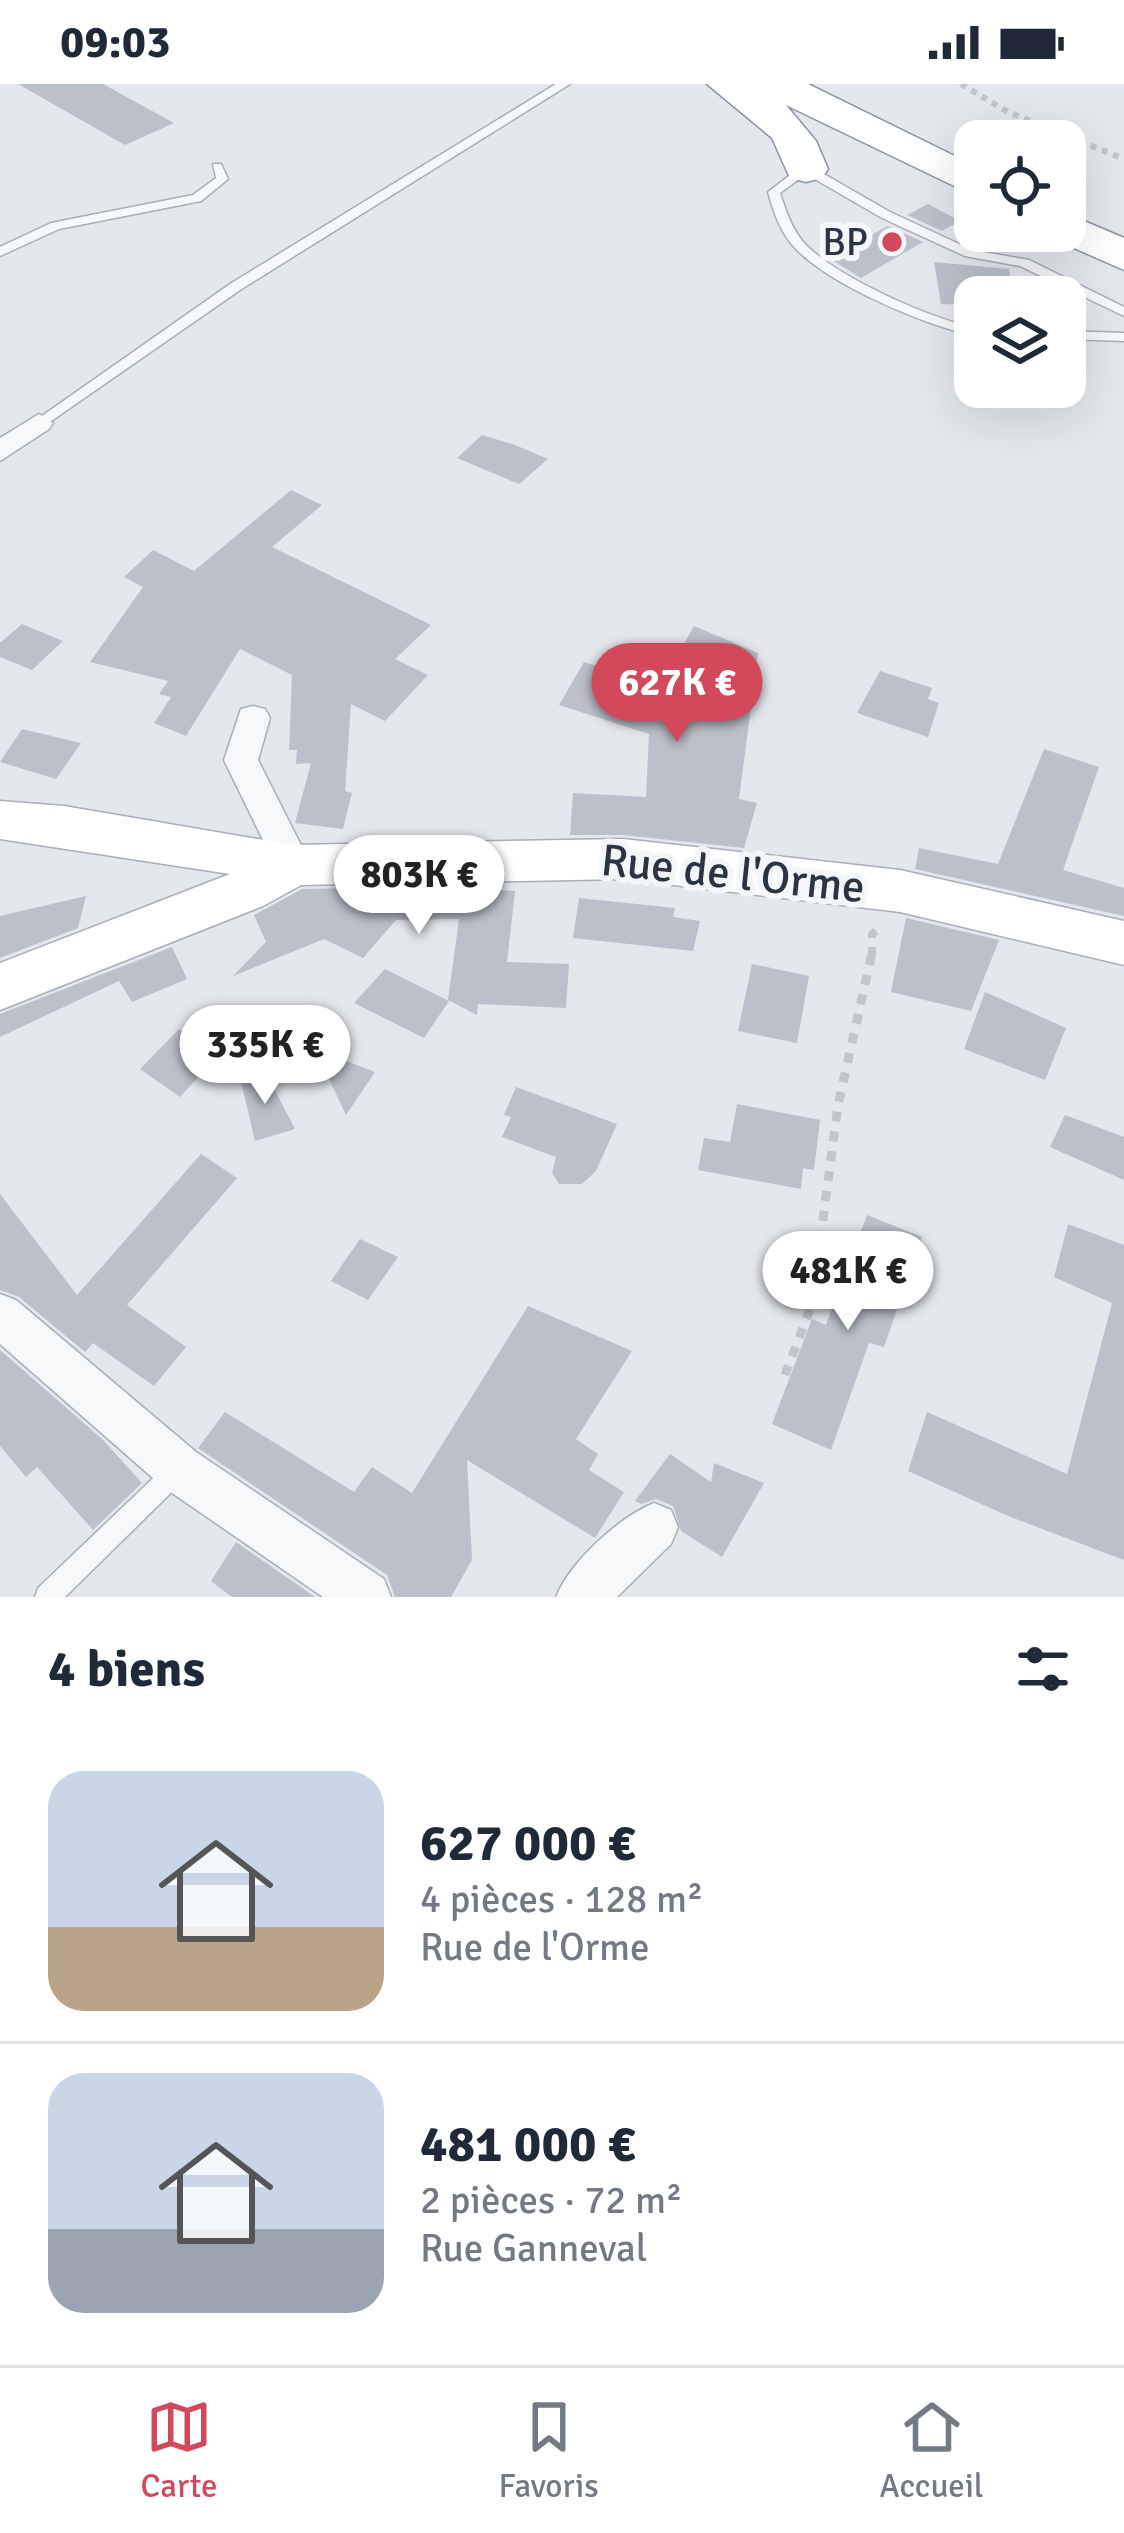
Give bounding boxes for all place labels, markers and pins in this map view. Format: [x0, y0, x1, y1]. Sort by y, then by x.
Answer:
place label: BP [822, 218, 868, 266]
marker: BP [879, 229, 905, 255]
pin: 627K € [579, 643, 775, 745]
pin: 803K € [321, 835, 517, 937]
pin: 335K € [167, 1005, 363, 1107]
pin: 481K € [750, 1231, 946, 1333]

